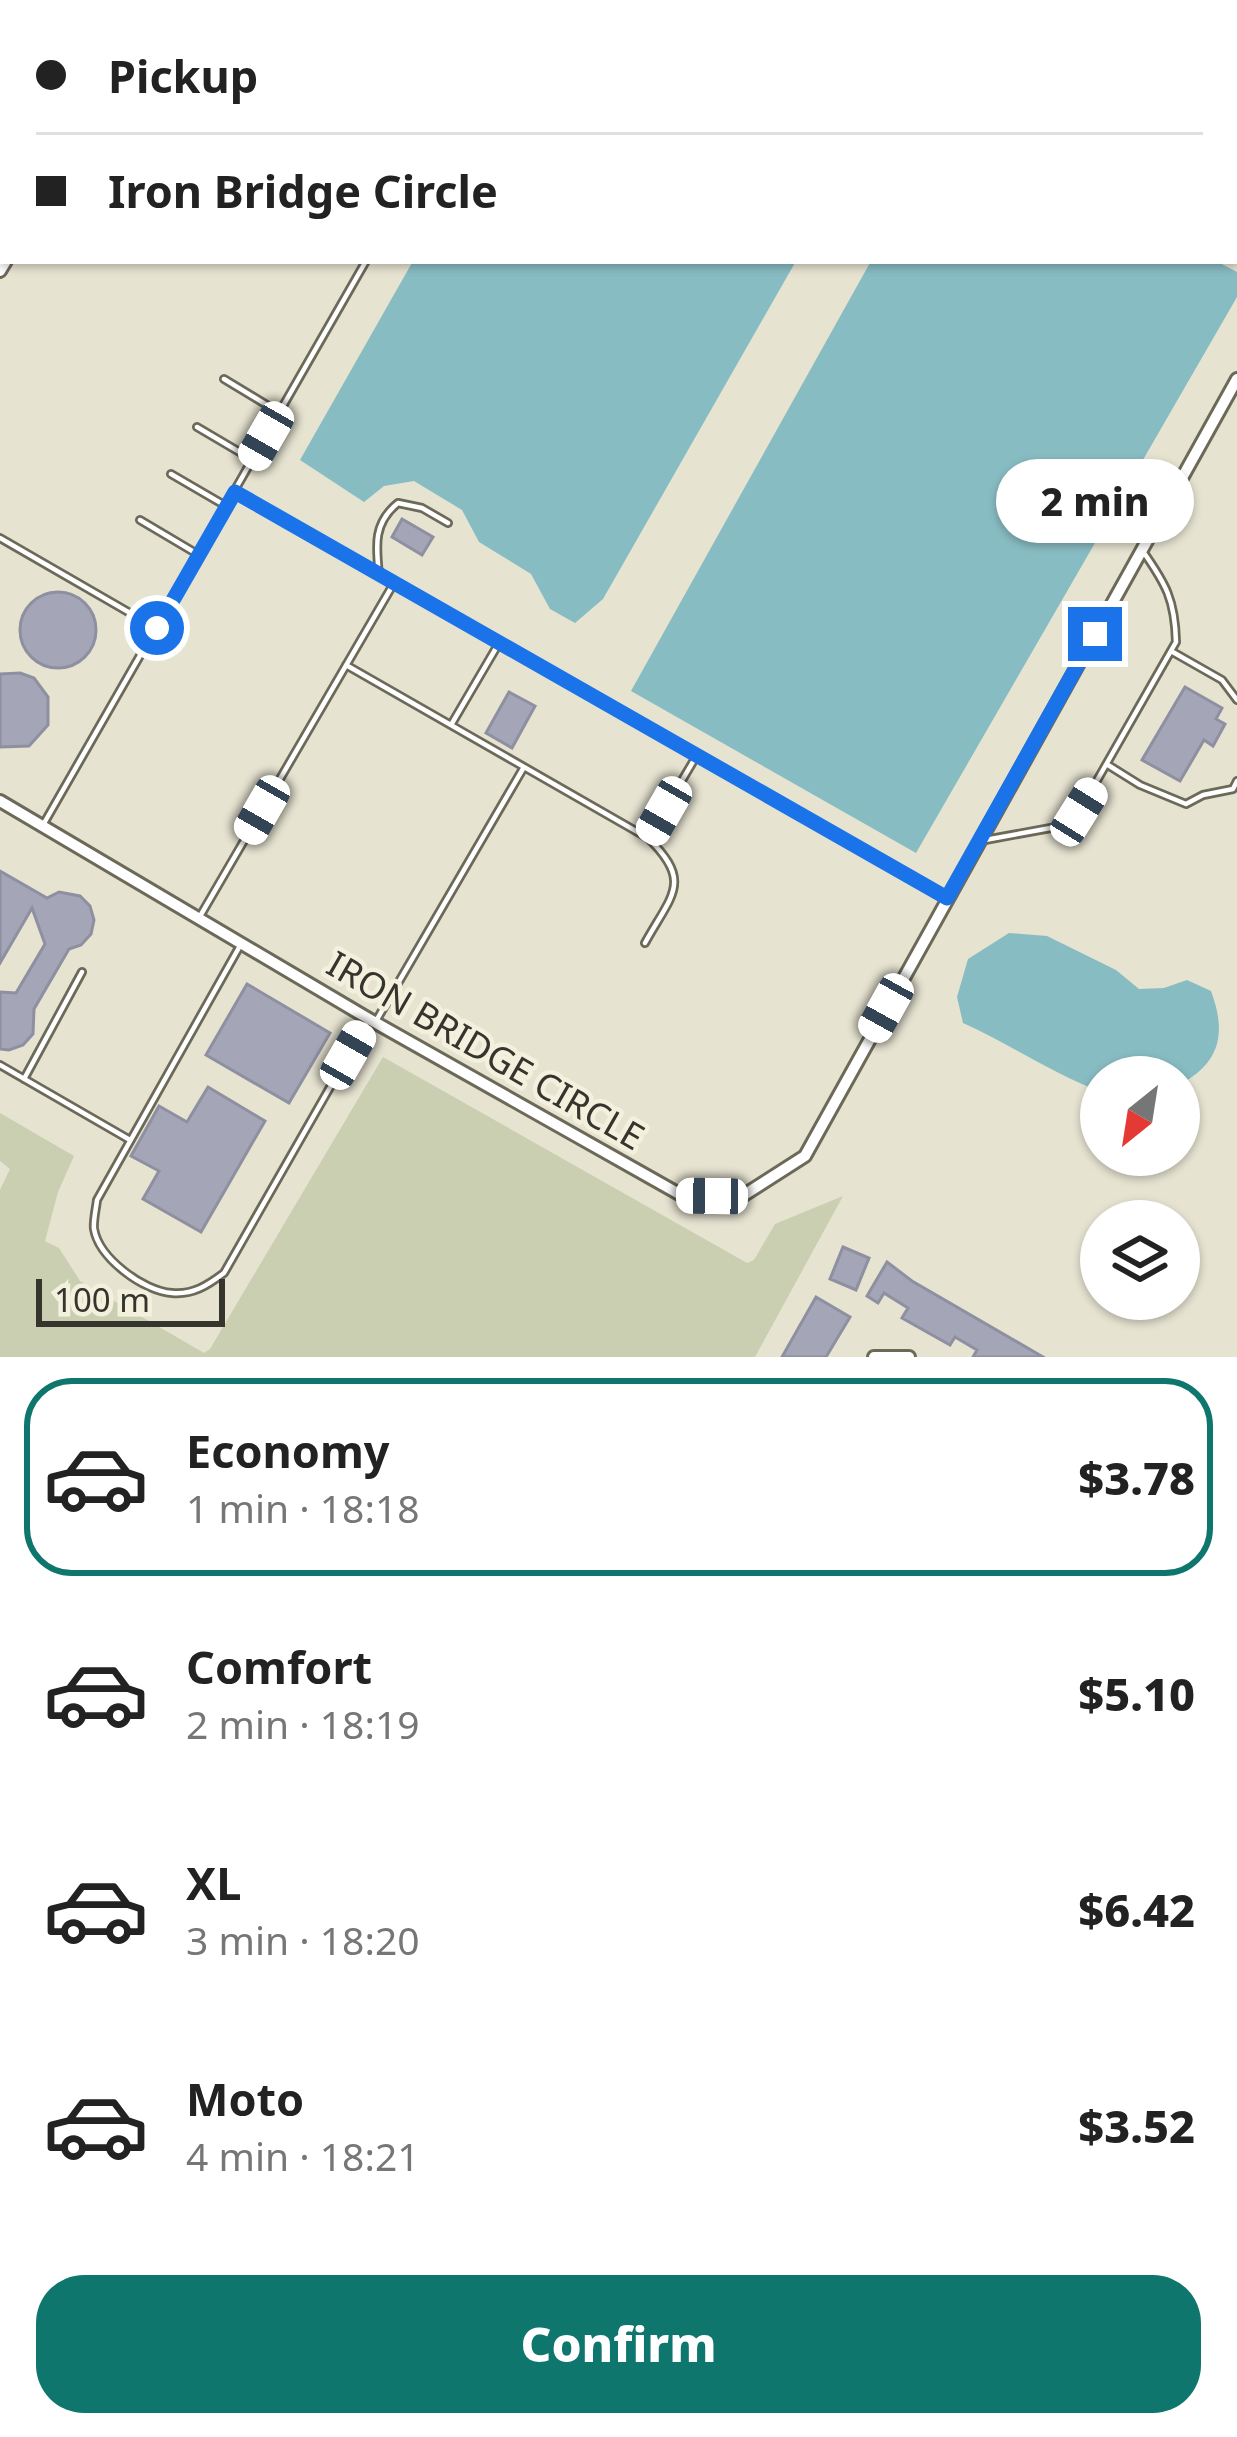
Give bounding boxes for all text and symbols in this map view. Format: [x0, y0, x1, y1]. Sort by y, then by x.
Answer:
text: Pickup [108, 45, 258, 106]
text: Iron Bridge Circle [108, 160, 498, 221]
car [232, 396, 300, 476]
callout: 2 min [996, 460, 1194, 544]
text: 2 min [1041, 474, 1149, 527]
route start [130, 601, 184, 655]
route end [1068, 607, 1122, 661]
car [228, 770, 296, 850]
car [630, 771, 698, 851]
car [1045, 772, 1113, 852]
street label: IRON BRIDGE CIRCLE [319, 939, 653, 1161]
car [853, 968, 919, 1048]
car [314, 1015, 382, 1095]
north arrow [1080, 1056, 1200, 1176]
map controls [1080, 1056, 1200, 1320]
car [676, 1177, 748, 1215]
button: layers [1080, 1200, 1200, 1320]
scale bar [36, 1273, 225, 1326]
text: 100 m [54, 1277, 150, 1322]
text: Economy [186, 1420, 390, 1481]
icon: car [42, 1423, 150, 1531]
text: $3.78 [1078, 1447, 1195, 1508]
text: 1 min · 18:18 [186, 1481, 420, 1534]
text: Comfort [186, 1636, 372, 1697]
icon: car [42, 1639, 150, 1747]
text: $5.10 [1078, 1663, 1195, 1724]
text: 2 min · 18:19 [186, 1697, 420, 1750]
text: XL [186, 1852, 241, 1913]
icon: car [42, 1855, 150, 1963]
text: $6.42 [1078, 1879, 1195, 1940]
text: 3 min · 18:20 [186, 1913, 420, 1966]
text: Moto [186, 2068, 304, 2129]
icon: car [42, 2071, 150, 2179]
text: $3.52 [1078, 2095, 1195, 2156]
text: 4 min · 18:21 [186, 2129, 420, 2182]
button: Confirm [36, 2275, 1201, 2413]

